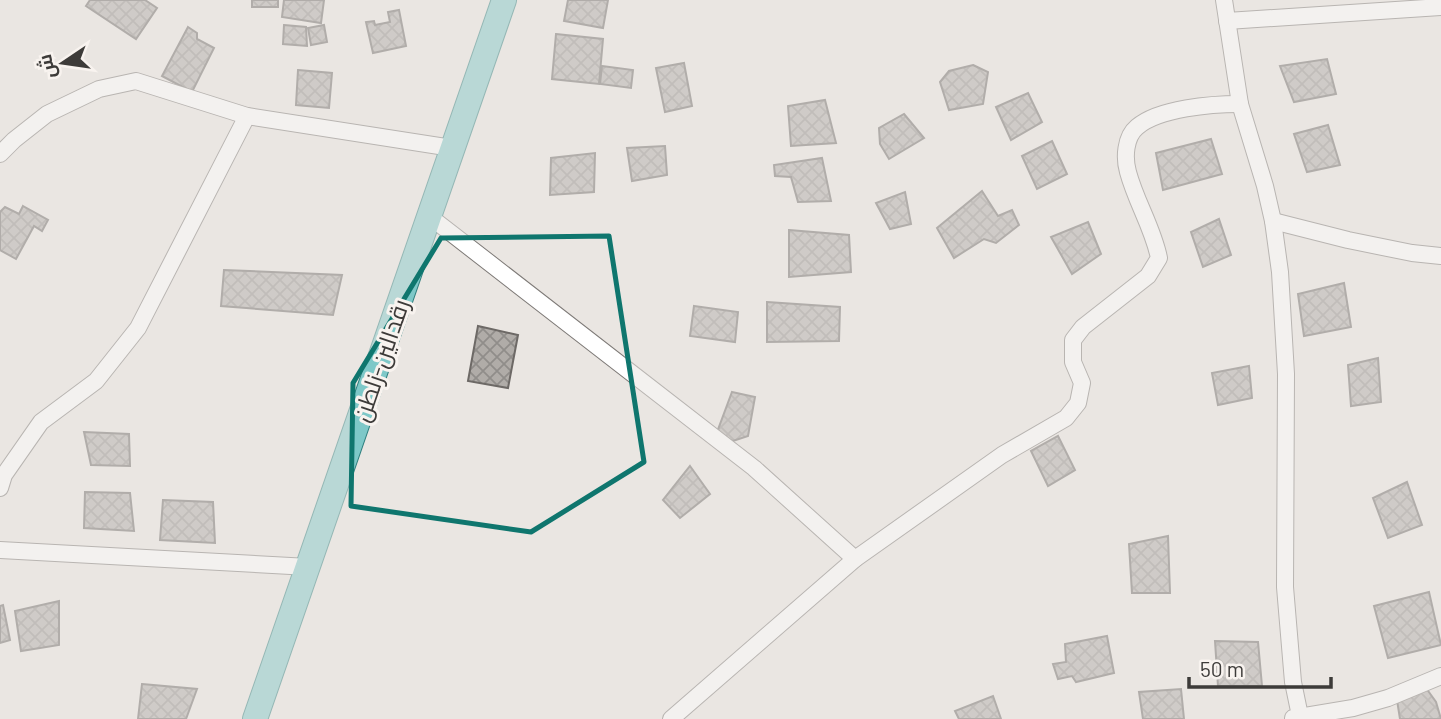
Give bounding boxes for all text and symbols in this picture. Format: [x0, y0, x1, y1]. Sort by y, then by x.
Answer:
north arrow [28, 28, 98, 98]
text: ش [32, 52, 61, 81]
street label: رقدالين-زلطن [345, 295, 415, 425]
scale bar [1189, 646, 1331, 690]
text: 50 m [1200, 656, 1244, 681]

